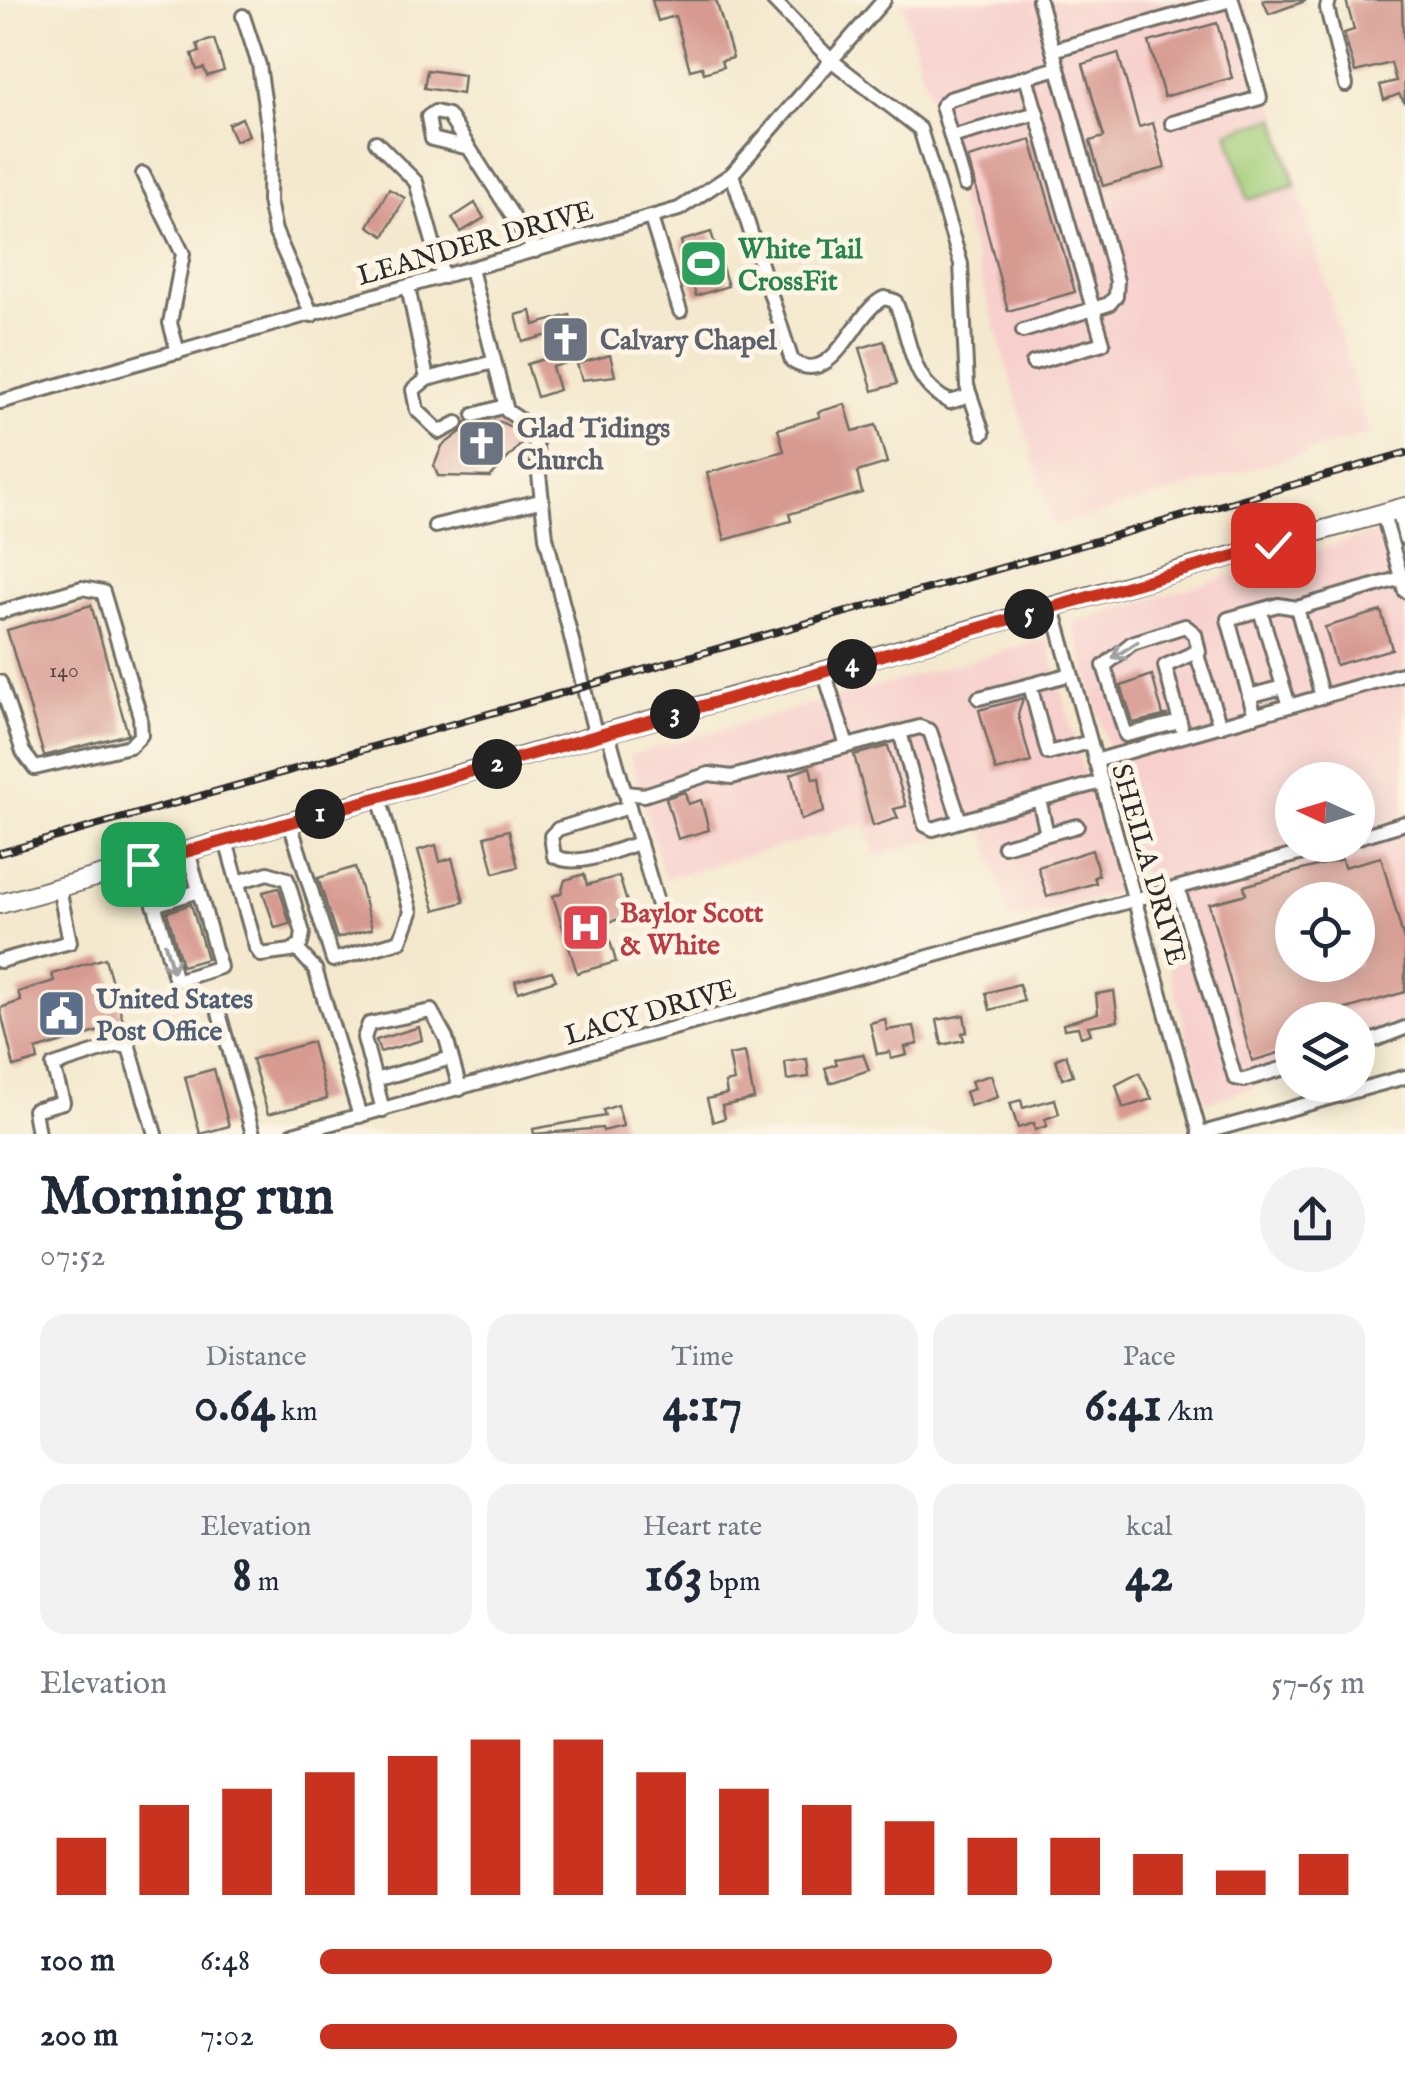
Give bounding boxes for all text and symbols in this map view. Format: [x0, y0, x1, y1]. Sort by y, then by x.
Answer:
street label: LEANDER DRIVE [353, 194, 598, 295]
place label: White Tail CrossFit [737, 233, 864, 300]
sports icon: White Tail CrossFit [677, 238, 729, 290]
church icon: Calvary Chapel [539, 313, 591, 365]
place label: Calvary Chapel [600, 324, 778, 359]
place label: Glad Tidings Church [517, 412, 670, 479]
church icon: Glad Tidings Church [456, 417, 508, 469]
pin [1231, 503, 1316, 588]
icon: check [1246, 518, 1301, 573]
pin: 5 [1004, 589, 1054, 639]
text: 5 [1024, 596, 1034, 631]
pin: 4 [827, 639, 877, 689]
one-way arrow [1111, 640, 1139, 660]
text: 4 [845, 646, 859, 681]
house number: 140 [49, 657, 79, 685]
pin: 3 [650, 689, 700, 739]
text: 3 [670, 696, 680, 731]
pin: 2 [472, 739, 522, 789]
text: 2 [490, 746, 504, 781]
street label: SHEILA DRIVE [1102, 760, 1193, 969]
north arrow [1275, 762, 1375, 862]
map controls [1275, 762, 1375, 1102]
pin: 1 [295, 789, 345, 839]
text: 1 [315, 796, 325, 831]
pin [101, 822, 186, 907]
icon: arrive [116, 837, 171, 892]
button: locate [1275, 882, 1375, 982]
place label: Baylor Scott & White [620, 897, 764, 964]
hospital icon: Baylor Scott & White [559, 902, 611, 954]
one-way arrow [161, 942, 179, 973]
street label: LACY DRIVE [561, 972, 740, 1055]
place label: United States Post Office [96, 983, 253, 1050]
public building icon: United States Post Office [35, 988, 87, 1040]
button: layers [1275, 1002, 1375, 1102]
text: Morning run [40, 1163, 334, 1233]
button: share [1260, 1167, 1365, 1272]
text: 07:52 [40, 1236, 106, 1277]
text: Distance [205, 1340, 306, 1375]
text: Time [671, 1340, 734, 1375]
text: Pace [1123, 1340, 1176, 1375]
text: 0.64 [194, 1375, 275, 1438]
text: 4:17 [663, 1375, 742, 1438]
text: 6:41 [1084, 1375, 1162, 1438]
text: km [275, 1395, 318, 1430]
text: /km [1162, 1395, 1214, 1430]
text: Elevation [200, 1510, 311, 1545]
text: Heart rate [643, 1510, 762, 1545]
text: kcal [1126, 1510, 1172, 1545]
text: 8 [232, 1545, 252, 1608]
text: 163 [644, 1545, 703, 1608]
text: 42 [1125, 1545, 1173, 1608]
text: m [252, 1565, 280, 1600]
text: bpm [703, 1565, 761, 1600]
text: Elevation [40, 1664, 167, 1705]
text: 57–65 m [1271, 1664, 1365, 1705]
text: 100 m [40, 1941, 115, 1982]
text: 6:48 [200, 1941, 250, 1982]
text: 200 m [40, 2016, 118, 2057]
text: 7:02 [200, 2016, 254, 2057]

